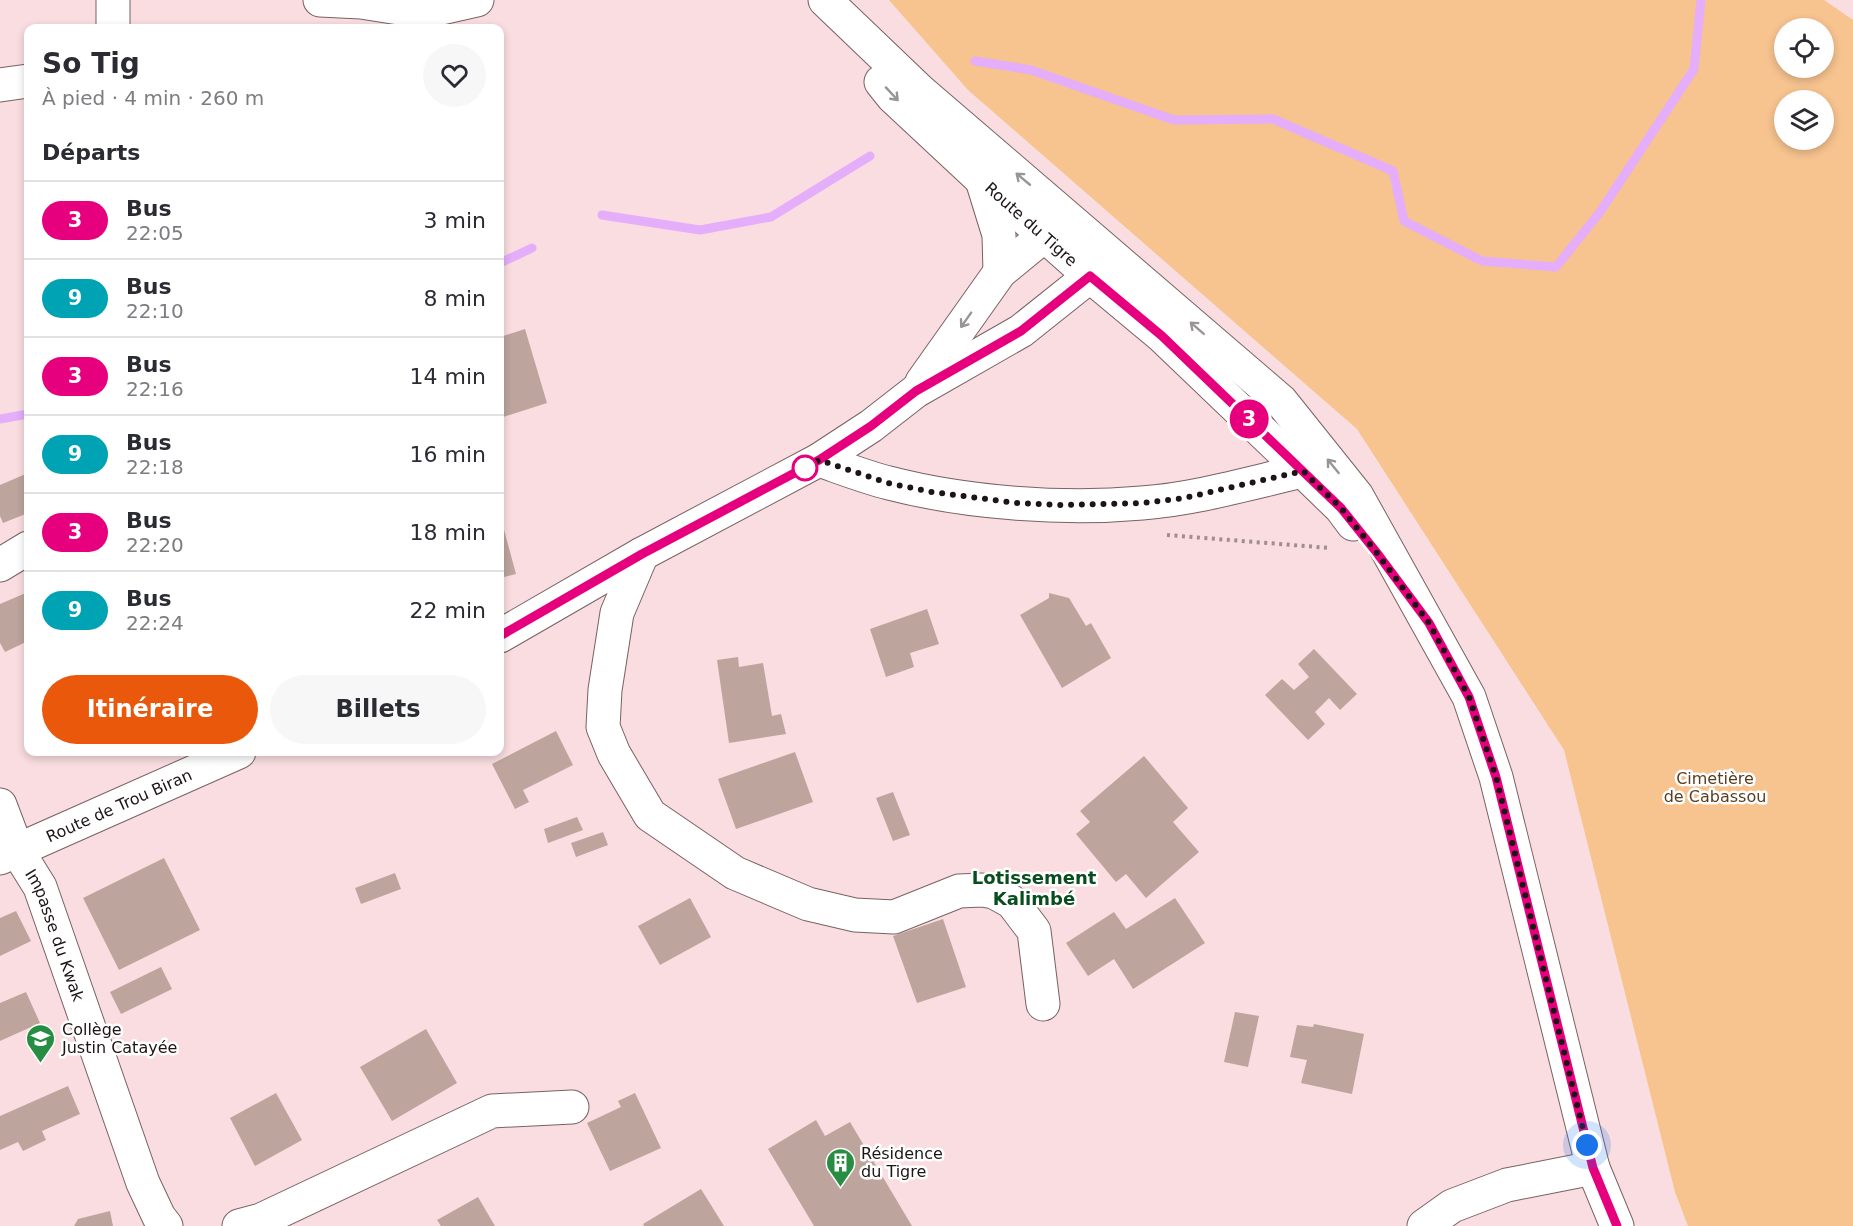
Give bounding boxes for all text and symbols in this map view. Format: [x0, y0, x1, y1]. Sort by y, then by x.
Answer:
map controls [1774, 18, 1834, 150]
button: locate [1774, 18, 1834, 78]
button: heart [423, 44, 486, 107]
text: So Tig [42, 47, 140, 80]
text: À pied · 4 min · 260 m [42, 86, 264, 110]
one-way arrow [884, 87, 899, 102]
button: layers [1774, 90, 1834, 150]
text: Départs [42, 140, 140, 165]
one-way arrow [1015, 172, 1031, 185]
street label: Route du Tigre [981, 178, 1081, 270]
text: Bus [126, 196, 172, 221]
text: 3 [68, 208, 82, 232]
text: 3 min [424, 208, 486, 233]
text: 22:05 [126, 221, 184, 245]
text: Bus [126, 274, 172, 299]
text: 9 [68, 286, 82, 310]
text: 8 min [424, 286, 486, 311]
text: 22:10 [126, 299, 184, 323]
one-way arrow [960, 311, 972, 328]
one-way arrow [1189, 321, 1204, 335]
text: Bus [126, 352, 172, 377]
text: 3 [68, 364, 82, 388]
text: 14 min [410, 364, 486, 389]
text: 22:16 [126, 377, 184, 401]
line badge: 3 [1230, 400, 1268, 438]
text: 3 [1242, 407, 1256, 431]
text: Bus [126, 430, 172, 455]
text: 9 [68, 442, 82, 466]
text: 16 min [410, 442, 486, 467]
text: 22:18 [126, 455, 184, 479]
unlabelled marker [792, 455, 818, 481]
one-way arrow [1326, 459, 1340, 474]
text: Bus [126, 508, 172, 533]
text: 3 [68, 520, 82, 544]
text: 18 min [410, 520, 486, 545]
text: 22:20 [126, 533, 184, 557]
text: Bus [126, 586, 172, 611]
text: 9 [68, 598, 82, 622]
text: 22 min [410, 598, 486, 623]
text: 22:24 [126, 611, 184, 635]
button: Itinéraire [42, 675, 258, 744]
button: Billets [270, 675, 486, 744]
street label: Route de Trou Biran [43, 765, 195, 846]
park label: Cimetière de Cabassou [1664, 769, 1766, 806]
street label: Impasse du Kwak [22, 865, 89, 1004]
district label: Lotissement Kalimbé [972, 867, 1097, 909]
place label: Collège Justin Catayée [61, 1020, 177, 1057]
school or university icon: Collège Justin Catayée [25, 1022, 57, 1064]
your location [1572, 1130, 1602, 1160]
place label: Résidence du Tigre [861, 1144, 943, 1181]
building icon: Résidence du Tigre [824, 1146, 856, 1188]

